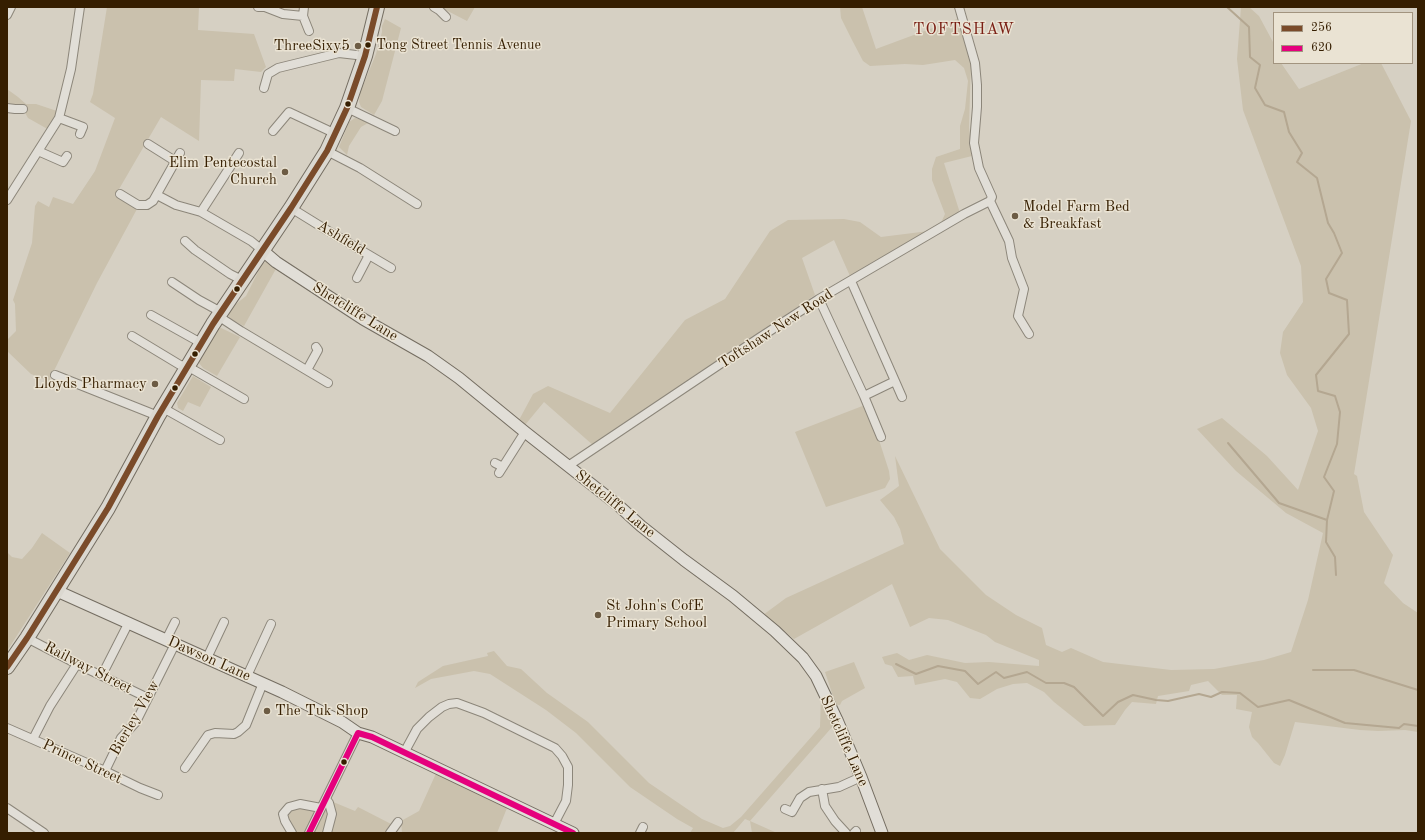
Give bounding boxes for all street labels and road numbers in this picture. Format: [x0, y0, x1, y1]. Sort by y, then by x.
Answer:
street label: Ashfield [314, 217, 368, 259]
street label: Shetcliffe Lane [309, 278, 401, 346]
street label: Toftshaw New Road [715, 285, 837, 373]
street label: Shetcliffe Lane [571, 466, 659, 542]
street label: Dawson Lane [165, 633, 253, 685]
street label: Railway Street [41, 638, 135, 698]
street label: Bierley View [106, 677, 164, 759]
street label: Shetcliffe Lane [816, 693, 872, 789]
street label: Prince Street [39, 736, 125, 788]

